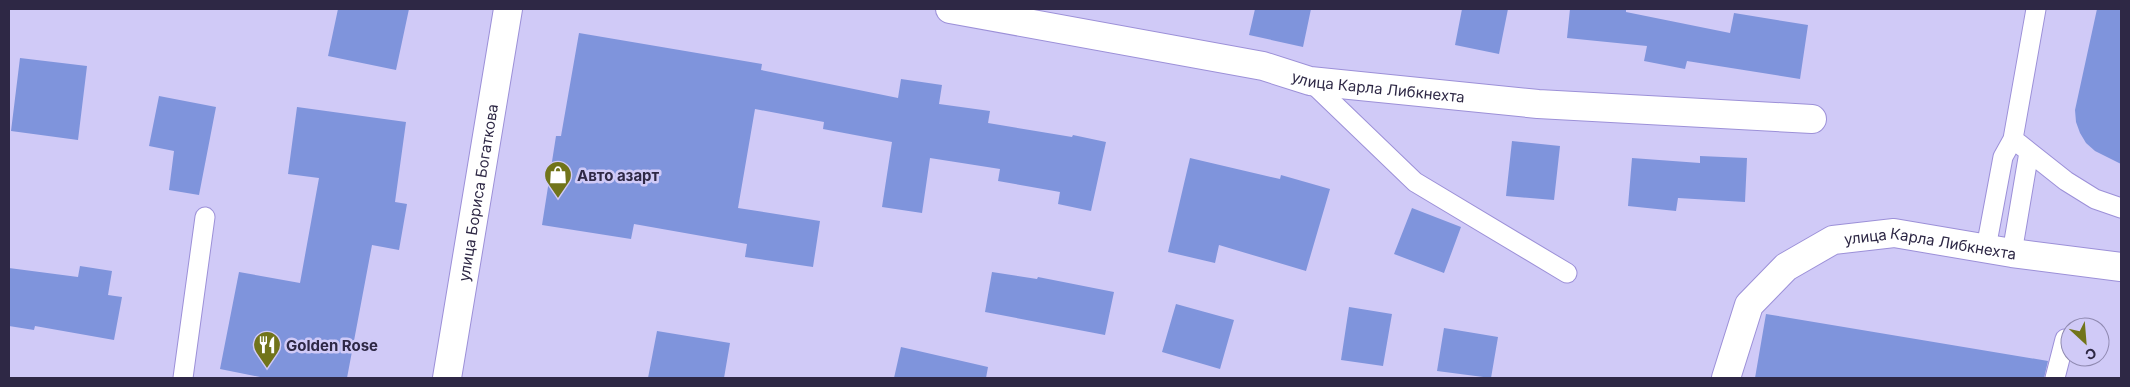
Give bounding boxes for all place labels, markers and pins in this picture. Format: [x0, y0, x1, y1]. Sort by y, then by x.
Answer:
shop icon: Авто азарт [543, 160, 573, 199]
place label: Авто азарт [577, 166, 660, 185]
restaurant icon: Golden Rose [252, 330, 282, 369]
place label: Golden Rose [286, 336, 378, 355]

